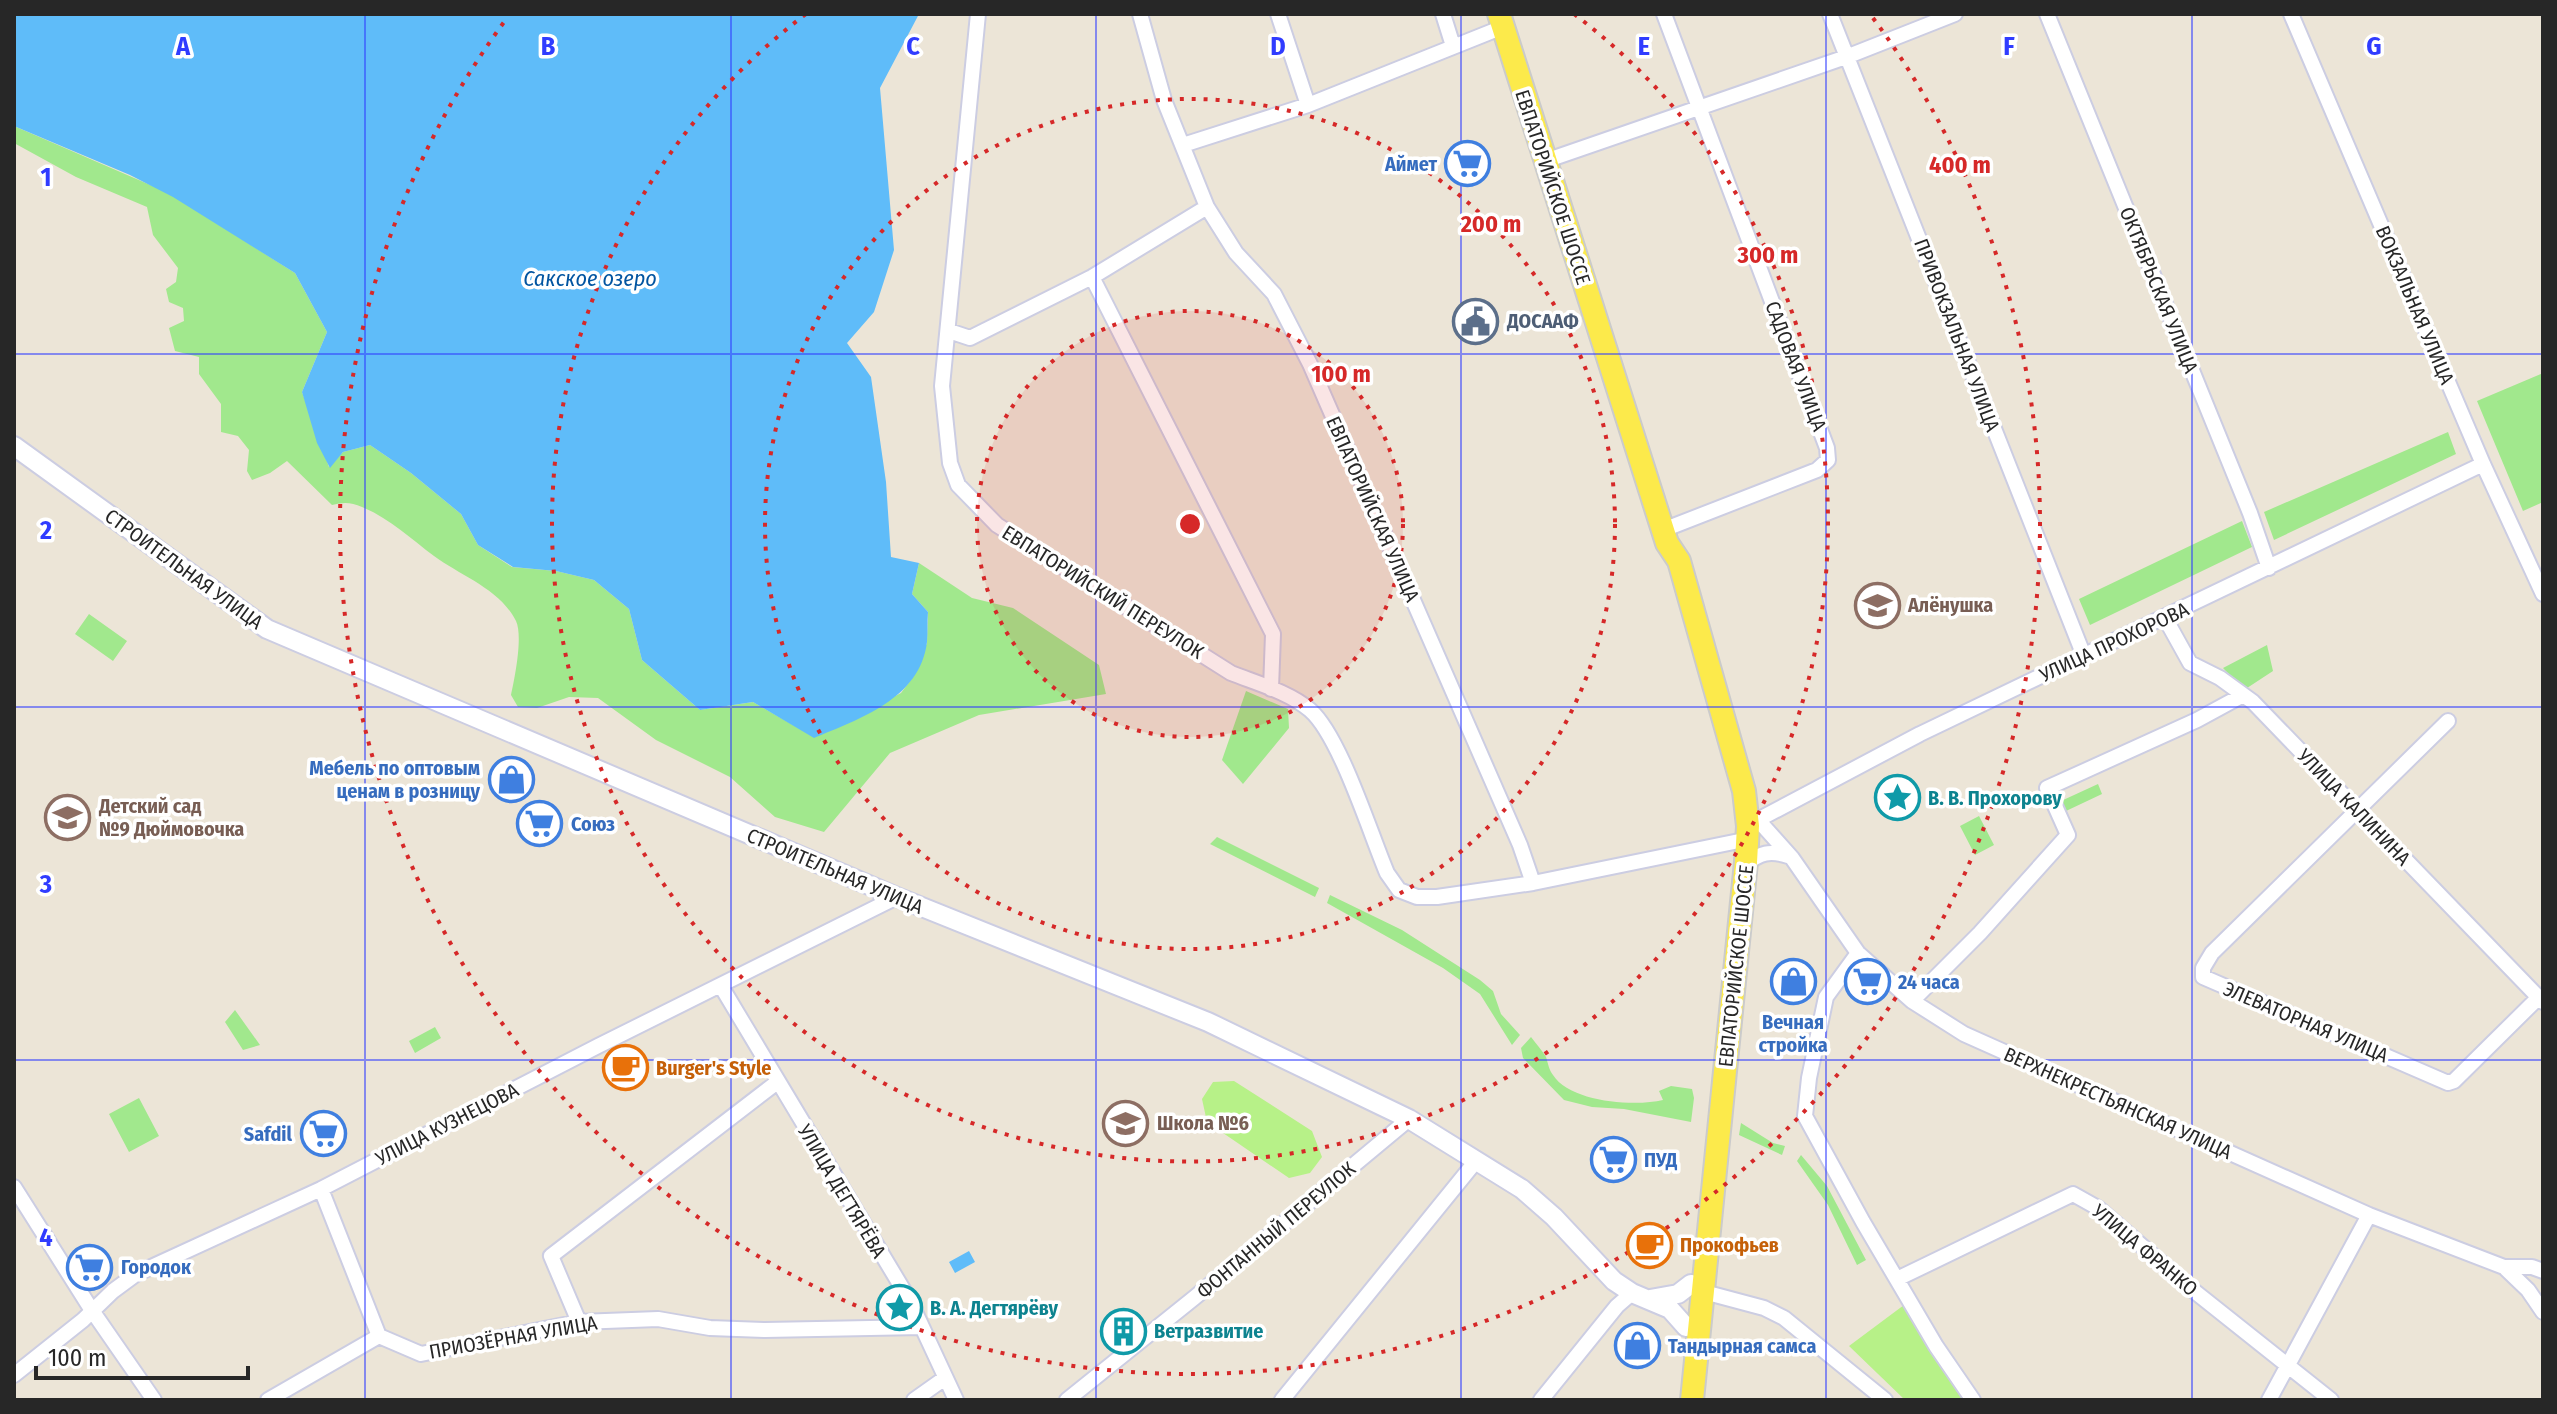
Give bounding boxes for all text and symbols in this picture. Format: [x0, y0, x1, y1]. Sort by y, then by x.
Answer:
text: A [175, 31, 191, 62]
text: B [541, 31, 556, 62]
text: C [906, 31, 920, 62]
text: D [1270, 31, 1286, 62]
text: E [1638, 31, 1650, 62]
text: F [2003, 31, 2015, 62]
text: G [2366, 31, 2382, 62]
street label: ЕВПАТОРИЙСКОЕ ШОССЕ [1510, 87, 1596, 287]
supermarket icon: Аймет [1444, 140, 1492, 188]
text: 400 m [1929, 151, 1991, 179]
place label: Аймет [1384, 152, 1437, 176]
text: 1 [41, 162, 52, 193]
street label: ОКТЯБРЬСКАЯ УЛИЦА [2115, 203, 2204, 377]
text: 200 m [1460, 210, 1521, 238]
street label: ВОКЗАЛЬНАЯ УЛИЦА [2371, 222, 2459, 388]
street label: ПРИВОКЗАЛЬНАЯ УЛИЦА [1909, 235, 2005, 435]
text: 300 m [1737, 241, 1798, 269]
water label: Сакское озеро [523, 265, 657, 292]
public building icon: ДОСААФ [1452, 297, 1500, 345]
street label: САДОВАЯ УЛИЦА [1760, 298, 1832, 435]
place label: ДОСААФ [1506, 309, 1579, 333]
text: 100 m [1311, 360, 1371, 388]
street label: ЕВПАТОРИЙСКАЯ УЛИЦА [1321, 413, 1425, 606]
street label: СТРОИТЕЛЬНАЯ УЛИЦА [100, 504, 268, 635]
centre of rings [1176, 510, 1204, 538]
text: 2 [39, 515, 52, 546]
street label: ЕВПАТОРИЙСКИЙ ПЕРЕУЛОК [998, 520, 1208, 664]
school or university icon: Алёнушка [1853, 581, 1901, 629]
place label: Алёнушка [1907, 593, 1993, 617]
street label: УЛИЦА ПРОХОРОВА [2035, 597, 2193, 687]
street label: УЛИЦА КАЛИНИНА [2292, 743, 2416, 871]
shop icon: Мебель по оптовым ценам в розницу [487, 755, 535, 803]
place label: Мебель по оптовым ценам в розницу [309, 756, 480, 803]
place icon: В. В. Прохорову [1873, 774, 1921, 822]
place label: В. В. Прохорову [1928, 786, 2062, 810]
school or university icon: Детский сад №9 Дюймовочка [44, 793, 92, 841]
place label: Детский сад №9 Дюймовочка [98, 794, 244, 841]
supermarket icon: Союз [516, 800, 564, 848]
place label: Союз [571, 812, 615, 836]
street label: СТРОИТЕЛЬНАЯ УЛИЦА [743, 823, 927, 919]
street label: ЕВПАТОРИЙСКОЕ ШОССЕ [1713, 864, 1759, 1068]
text: 3 [39, 869, 52, 900]
shop icon: Вечная стройка [1769, 958, 1817, 1006]
supermarket icon: 24 часа [1843, 958, 1891, 1006]
place label: 24 часа [1897, 970, 1960, 994]
street label: ЭЛЕВАТОРНАЯ УЛИЦА [2220, 976, 2392, 1068]
place label: Вечная стройка [1758, 1010, 1828, 1057]
street label: ВЕРХНЕКРЕСТЬЯНСКАЯ УЛИЦА [2000, 1042, 2236, 1164]
cafe icon: Burger's Style [601, 1044, 649, 1092]
place label: Burger's Style [656, 1056, 771, 1080]
street label: УЛИЦА КУЗНЕЦОВА [371, 1077, 523, 1171]
school or university icon: Школа №6 [1102, 1099, 1150, 1147]
supermarket icon: Safdil [299, 1110, 347, 1158]
place label: Школа №6 [1157, 1111, 1249, 1135]
street label: УЛИЦА ДЕГТЯРЁВА [792, 1119, 891, 1262]
place label: Safdil [244, 1122, 293, 1146]
supermarket icon: ПУД [1589, 1136, 1637, 1184]
place label: ПУД [1644, 1148, 1678, 1172]
street label: ФОНТАННЫЙ ПЕРЕУЛОК [1192, 1156, 1360, 1303]
street label: УЛИЦА ФРАНКО [2087, 1198, 2203, 1301]
cafe icon: Прокофьев [1625, 1221, 1673, 1269]
text: 4 [39, 1222, 53, 1253]
place label: Прокофьев [1680, 1233, 1779, 1257]
supermarket icon: Городок [66, 1243, 114, 1291]
place label: Городок [121, 1255, 192, 1279]
place icon: В. А. Дегтярёву [875, 1284, 923, 1332]
place label: В. А. Дегтярёву [930, 1296, 1059, 1320]
building icon: Ветразвитие [1099, 1307, 1147, 1355]
street label: ПРИОЗЁРНАЯ УЛИЦА [427, 1310, 599, 1364]
place label: Ветразвитие [1154, 1319, 1263, 1343]
shop icon: Тандырная самса [1613, 1322, 1661, 1370]
scale bar [36, 1330, 248, 1380]
place label: Тандырная самса [1668, 1334, 1816, 1358]
text: 100 m [48, 1344, 106, 1372]

